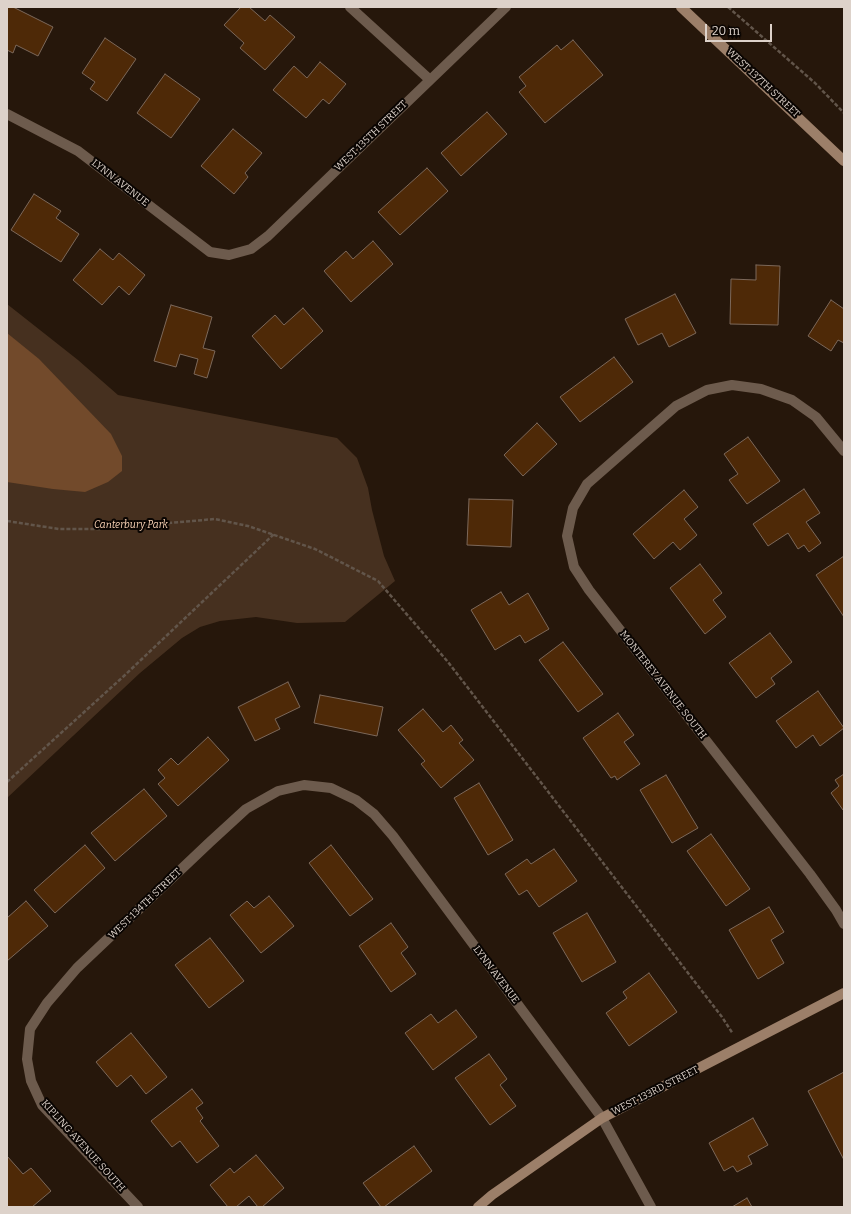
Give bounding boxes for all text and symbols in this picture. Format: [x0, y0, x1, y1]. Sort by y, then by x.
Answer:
scale bar [707, 16, 774, 42]
text: 20 m [712, 24, 740, 38]
street label: WEST 137TH STREET [724, 46, 802, 120]
street label: WEST 135TH STREET [332, 98, 410, 174]
street label: LYNN AVENUE [89, 157, 151, 209]
park label: Canterbury Park [94, 519, 168, 531]
street label: MONTEREY AVENUE SOUTH [617, 629, 709, 741]
street label: WEST 134TH STREET [106, 866, 184, 942]
street label: LYNN AVENUE [470, 944, 522, 1006]
street label: WEST 133RD STREET [609, 1064, 701, 1118]
street label: KIPLING AVENUE SOUTH [39, 1098, 127, 1194]

